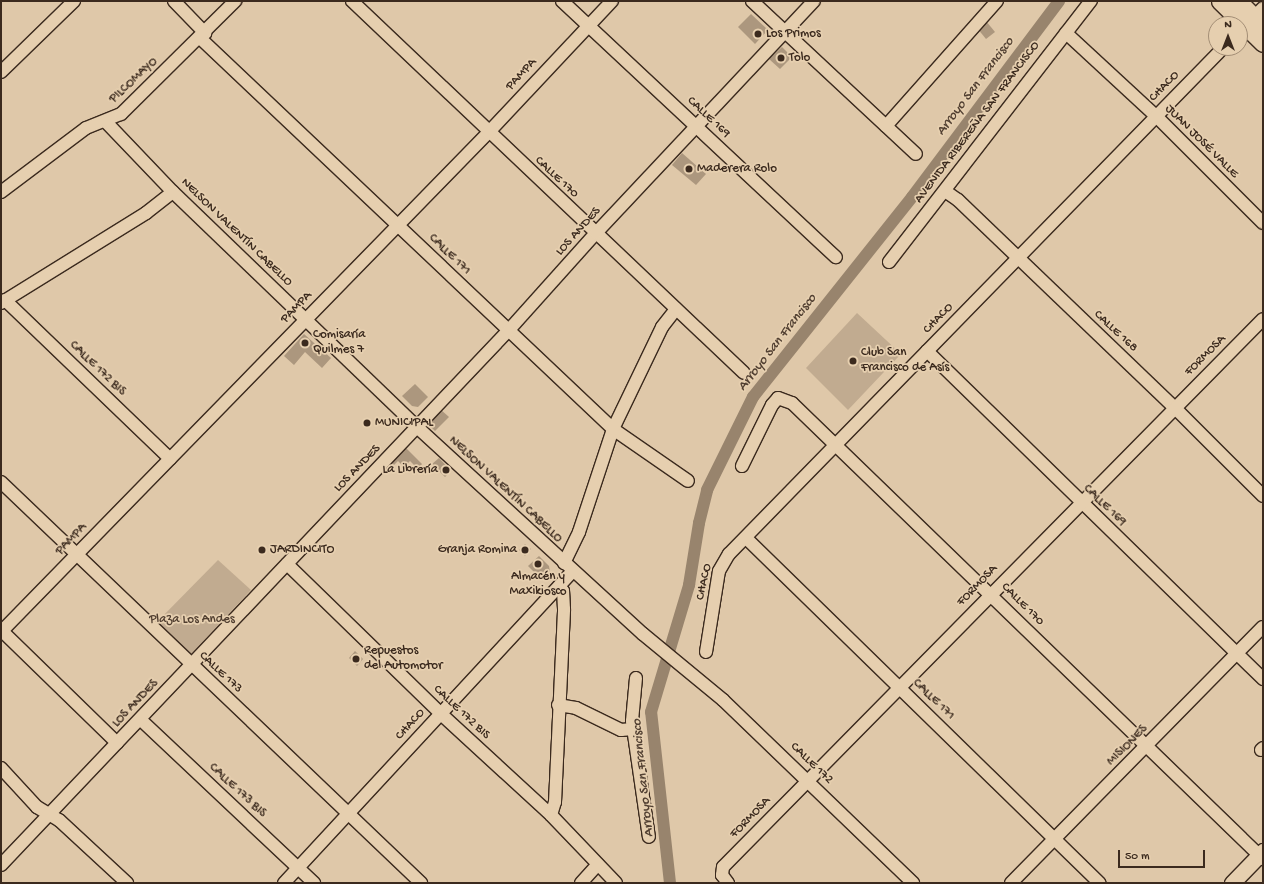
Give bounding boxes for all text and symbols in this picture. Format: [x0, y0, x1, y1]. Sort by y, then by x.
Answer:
north arrow [1208, 16, 1248, 56]
text: N [1224, 19, 1232, 31]
place label: Los Primos [766, 26, 821, 42]
marker: Los Primos [753, 29, 763, 39]
water label: Arroyo San Francisco [934, 35, 1018, 139]
street label: AVENIDA RIBEREÑA SAN FRANCISCO [912, 39, 1044, 207]
place label: Tolo [789, 50, 810, 66]
marker: Tolo [776, 53, 786, 63]
street label: PILCOMAYO [107, 55, 161, 107]
street label: PAMPA [503, 56, 541, 94]
street label: CHACO [1147, 68, 1183, 106]
street label: CALLE 169 [683, 94, 733, 142]
street label: JUAN JOSÉ VALLE [1161, 102, 1241, 182]
street label: CALLE 170 [531, 154, 581, 202]
place label: Maderera Rolo [697, 161, 777, 177]
marker: Maderera Rolo [684, 164, 694, 174]
street label: NELSON VALENTÍN CABELLO [177, 175, 295, 291]
street label: LOS ANDES [553, 204, 605, 260]
street label: CALLE 171 [425, 231, 473, 279]
street label: PAMPA [278, 289, 316, 327]
water label: Arroyo San Francisco [735, 291, 821, 395]
street label: CHACO [921, 300, 957, 338]
street label: CALLE 168 [1090, 308, 1140, 356]
place label: Comisaría Quilmes 7 [313, 328, 365, 359]
street label: FORMOSA [1182, 332, 1230, 380]
street label: CALLE 172 BIS [65, 338, 129, 400]
marker: Comisaría Quilmes 7 [300, 338, 310, 348]
place label: Club San Francisco de Asís [861, 346, 949, 377]
marker: Club San Francisco de Asís [848, 356, 858, 366]
place label: MUNICIPAL [375, 415, 433, 431]
marker: MUNICIPAL [362, 418, 372, 428]
street label: NELSON VALENTÍN CABELLO [445, 433, 565, 547]
street label: LOS ANDES [331, 442, 385, 496]
place label: La Librería [383, 462, 438, 478]
marker: La Librería [441, 465, 451, 475]
street label: CALLE 169 [1079, 482, 1129, 530]
street label: PAMPA [53, 521, 91, 559]
place label: JARDINCITO [270, 542, 334, 558]
place label: Granja Romina [438, 542, 517, 558]
marker: JARDINCITO [257, 545, 267, 555]
marker: Granja Romina [520, 545, 530, 555]
marker: Almacén y Maxikiosco [533, 559, 543, 569]
street label: CHACO [694, 562, 716, 602]
street label: FORMOSA [954, 562, 1002, 610]
place label: Almacén y Maxikiosco [509, 570, 567, 601]
street label: CALLE 170 [997, 580, 1047, 630]
park label: Plaza Los Andes [149, 612, 235, 628]
place label: Repuestos del Automotor [364, 644, 443, 675]
street label: CALLE 173 [195, 649, 245, 697]
marker: Repuestos del Automotor [351, 654, 361, 664]
street label: CALLE 171 [909, 676, 957, 724]
street label: LOS ANDES [109, 677, 163, 731]
street label: CALLE 172 BIS [429, 683, 493, 743]
street label: CHACO [393, 706, 429, 744]
water label: Arroyo San Francisco [629, 718, 659, 838]
street label: MISIONES [1104, 722, 1152, 770]
street label: CALLE 172 [786, 740, 836, 788]
street label: CALLE 173 BIS [205, 760, 269, 822]
street label: FORMOSA [727, 794, 775, 842]
scale bar [1120, 842, 1207, 868]
text: 50 m [1125, 850, 1150, 864]

